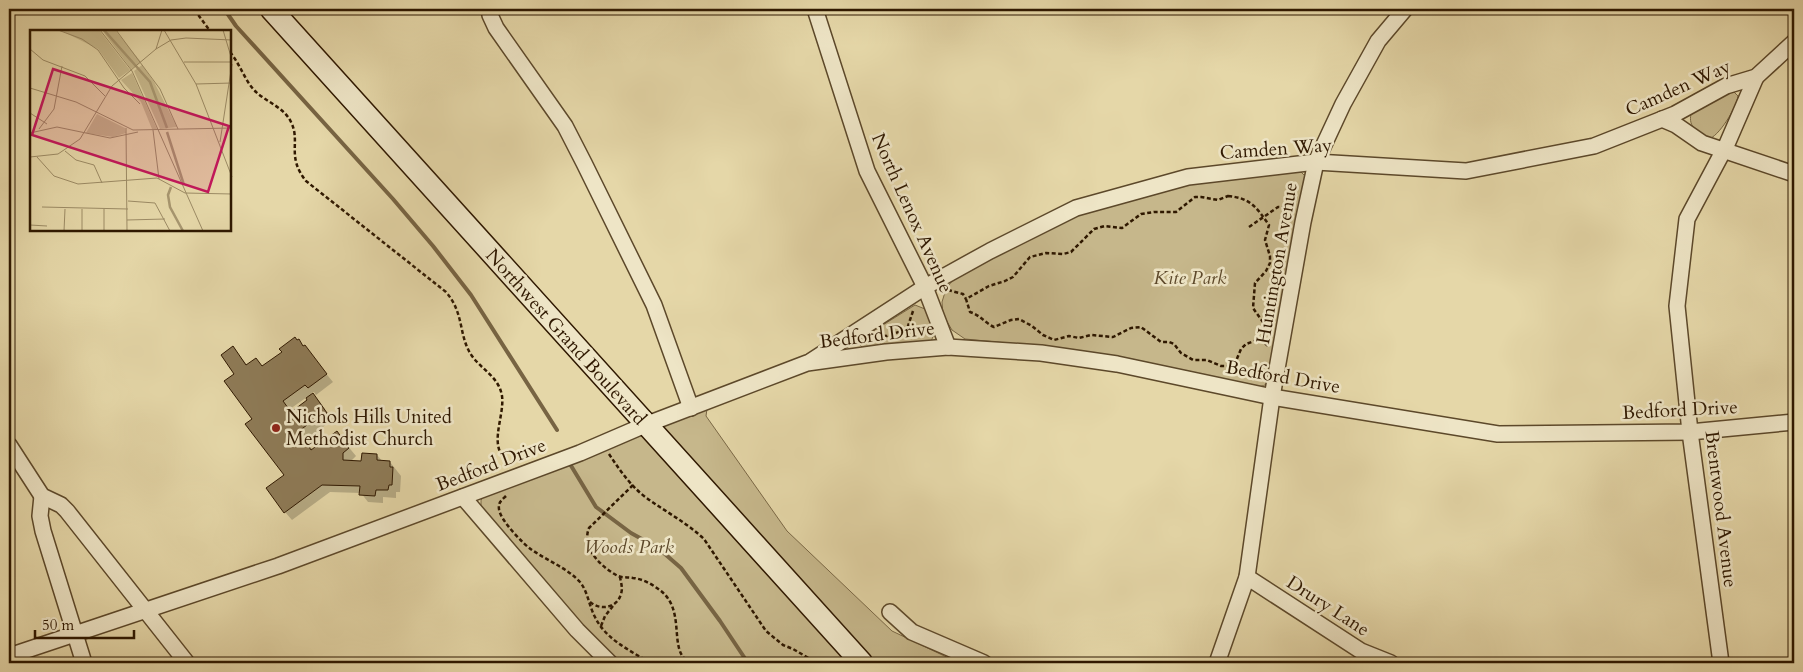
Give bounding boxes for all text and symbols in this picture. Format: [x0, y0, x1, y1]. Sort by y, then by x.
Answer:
inset map [30, 30, 231, 231]
street label: Camden Way [1621, 53, 1735, 123]
street label: North Lenox Avenue [865, 129, 959, 297]
street label: Camden Way [1219, 132, 1333, 166]
street label: Huntington Avenue [1250, 180, 1304, 346]
street label: Northwest Grand Boulevard [480, 243, 652, 431]
park label: Kite Park [1153, 265, 1227, 291]
street label: Bedford Drive [818, 315, 936, 355]
street label: Bedford Drive [1224, 354, 1342, 400]
street label: Bedford Drive [1621, 394, 1739, 426]
place label: Nichols Hills United Methodist Church [286, 404, 452, 452]
marker: Nichols Hills United Methodist Church [270, 422, 282, 434]
street label: Brentwood Avenue [1698, 429, 1744, 589]
street label: Bedford Drive [432, 432, 550, 498]
park label: Woods Park [584, 534, 674, 560]
street label: Drury Lane [1282, 569, 1374, 643]
scale bar [35, 607, 134, 639]
text: 50 m [42, 615, 74, 635]

